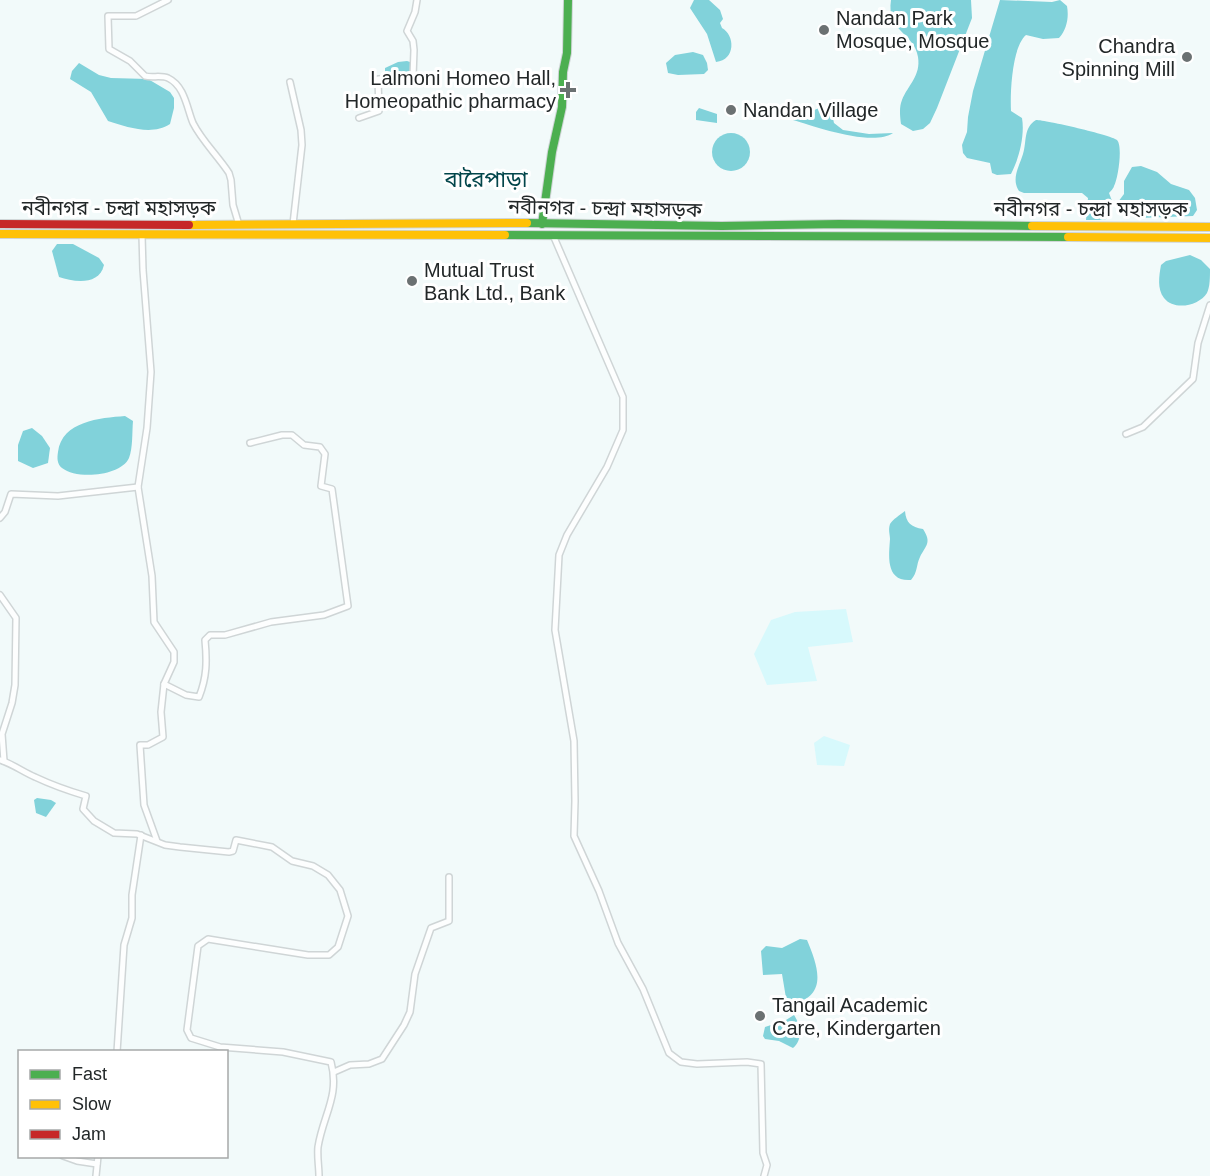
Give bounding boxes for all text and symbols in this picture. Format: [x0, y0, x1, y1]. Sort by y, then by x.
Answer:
place label: Nandan Park Mosque, Mosque [836, 7, 989, 52]
marker: Nandan Park Mosque, Mosque [817, 23, 831, 37]
place label: Chandra Spinning Mill [1062, 35, 1176, 80]
marker: Chandra Spinning Mill [1180, 50, 1194, 64]
place label: Lalmoni Homeo Hall, Homeopathic pharmacy [345, 67, 556, 112]
marker: Lalmoni Homeo Hall, Homeopathic pharmacy [561, 83, 575, 97]
place label: Nandan Village [743, 99, 878, 121]
marker: Nandan Village [724, 103, 738, 117]
district label: বারৈপাড়া [443, 167, 529, 192]
street label: নবীনগর - চন্দ্রা মহাসড়ক [507, 194, 703, 221]
street label: নবীনগর - চন্দ্রা মহাসড়ক [21, 196, 217, 219]
street label: নবীনগর - চন্দ্রা মহাসড়ক [993, 197, 1189, 220]
place label: Mutual Trust Bank Ltd., Bank [424, 259, 566, 304]
marker: Mutual Trust Bank Ltd., Bank [405, 274, 419, 288]
place label: Tangail Academic Care, Kindergarten [772, 994, 941, 1039]
marker: Tangail Academic Care, Kindergarten [753, 1009, 767, 1023]
legend [18, 1050, 228, 1158]
text: Fast [72, 1064, 107, 1084]
text: Slow [72, 1094, 112, 1114]
text: Jam [72, 1124, 106, 1144]

